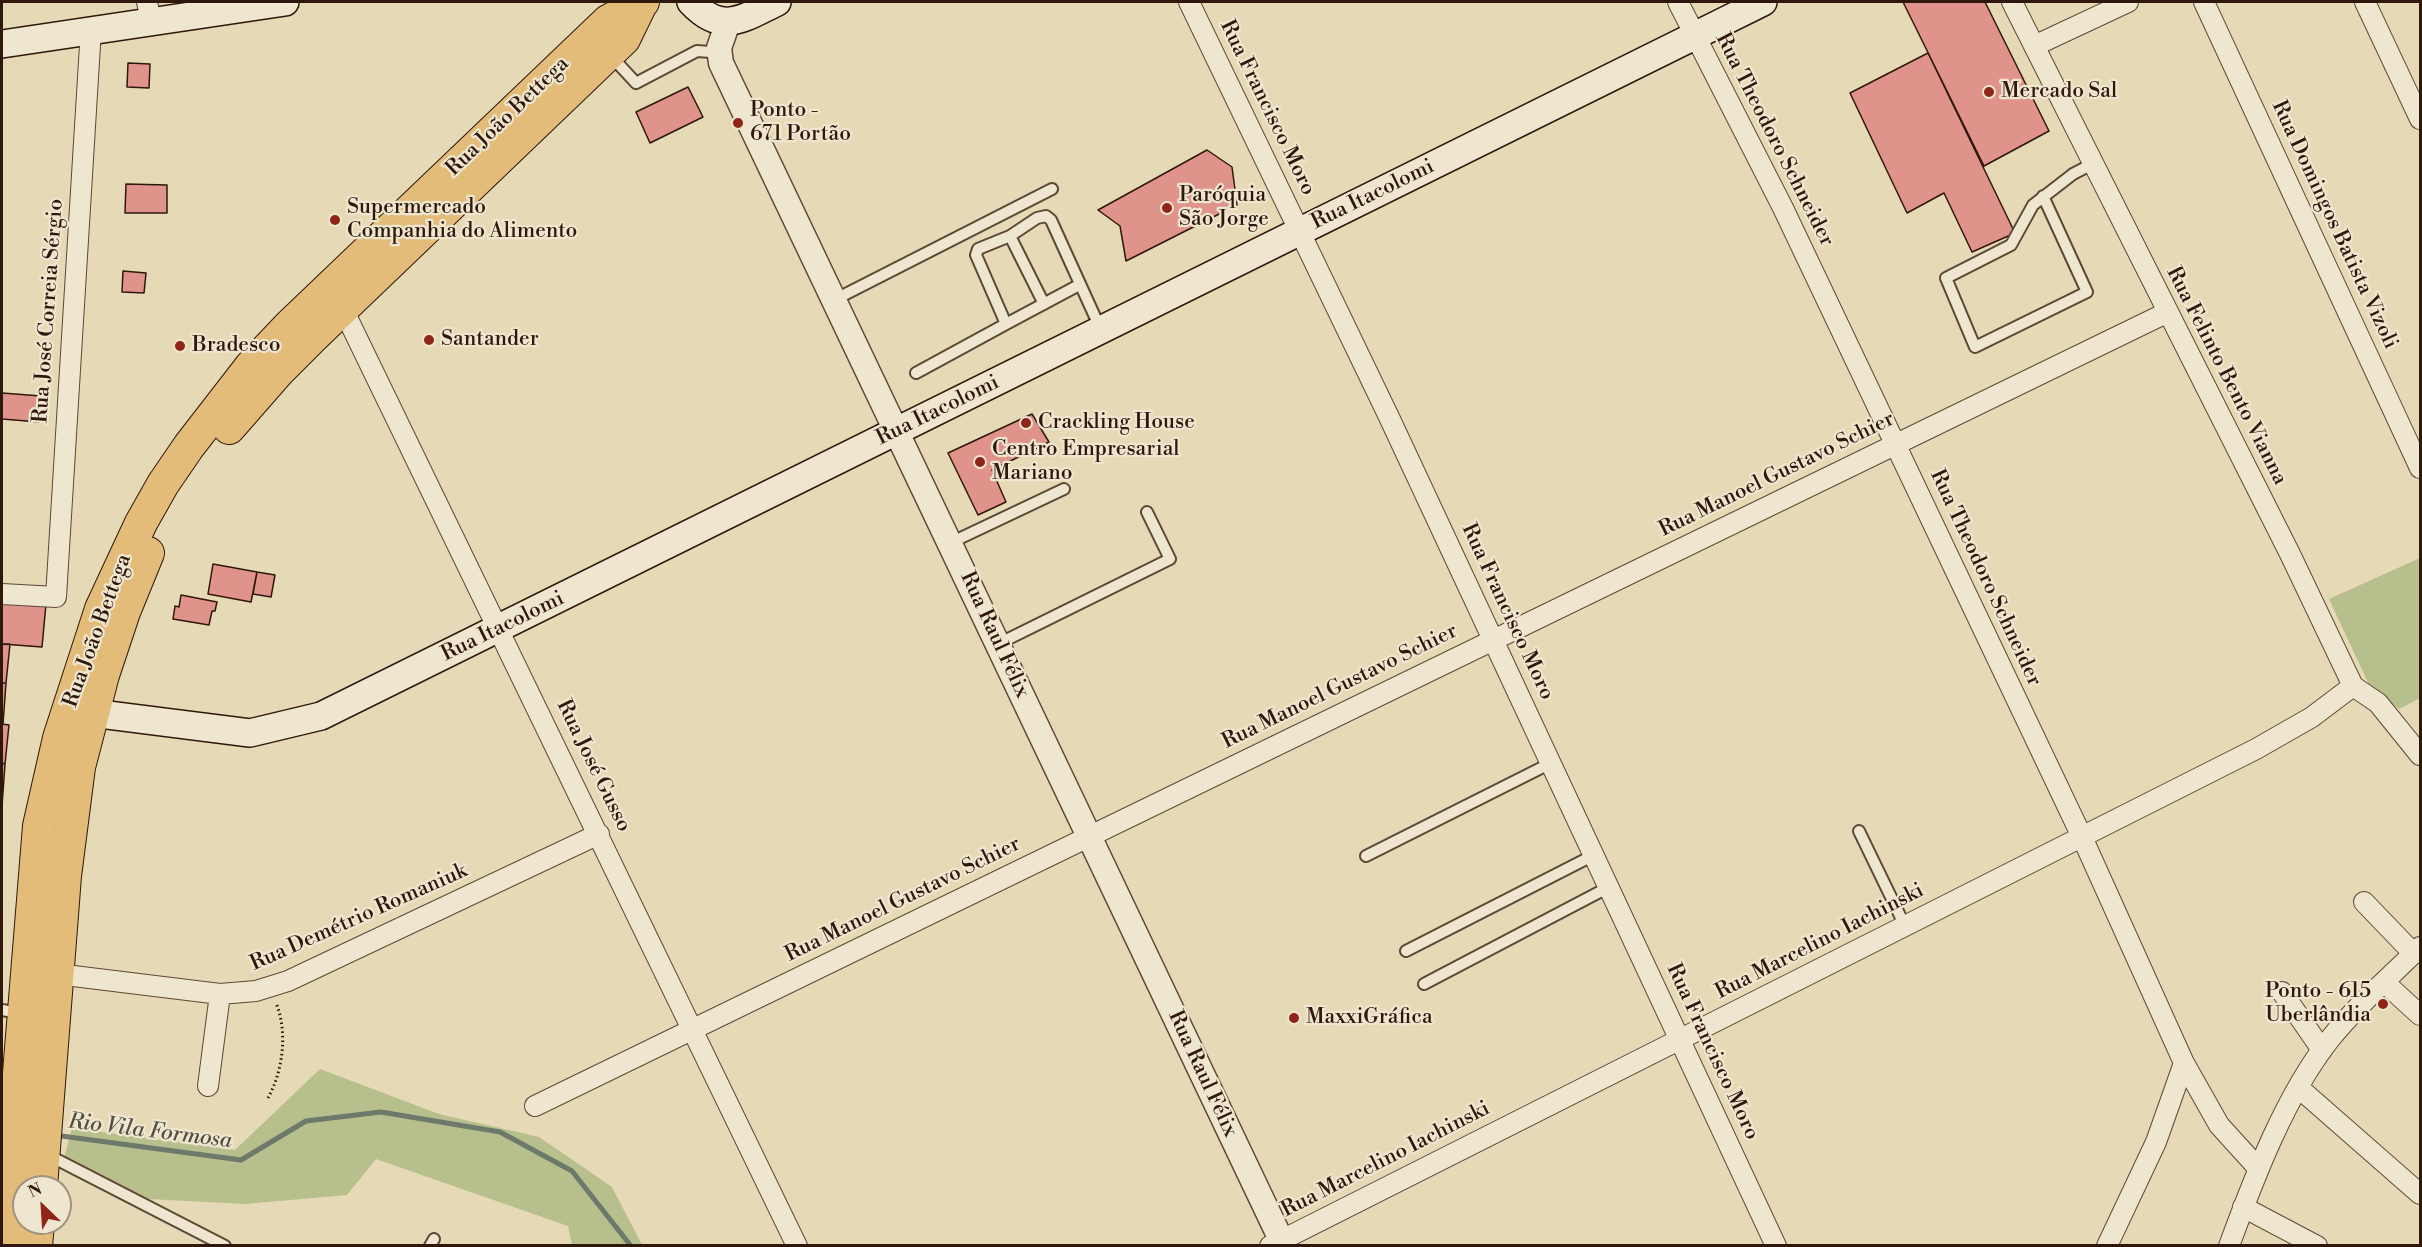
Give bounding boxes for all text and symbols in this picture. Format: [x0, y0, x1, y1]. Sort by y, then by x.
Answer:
street label: Rua Francisco Moro [1214, 16, 1320, 200]
street label: Rua Theodoro Schneider [1709, 29, 1839, 251]
street label: Rua João Bettega [441, 52, 575, 182]
place label: Mercado Sal [2001, 79, 2117, 105]
marker: Mercado Sal [1982, 85, 1996, 99]
street label: Rua Domingos Batista Vizoli [2265, 97, 2403, 353]
place label: Ponto - 671 Portão [750, 98, 851, 148]
marker: Ponto - 671 Portão [731, 116, 745, 130]
street label: Rua Itacolomi [1307, 154, 1439, 236]
place label: Paróquia São Jorge [1179, 183, 1269, 233]
place label: Supermercado Companhia do Alimento [347, 195, 577, 245]
street label: Rua José Correia Sérgio [29, 198, 69, 424]
marker: Paróquia São Jorge [1160, 201, 1174, 215]
marker: Supermercado Companhia do Alimento [328, 213, 342, 227]
street label: Rua Felinto Bento Vianna [2160, 263, 2292, 489]
place label: Santander [441, 327, 539, 353]
place label: Bradesco [192, 333, 281, 359]
marker: Santander [422, 333, 436, 347]
marker: Bradesco [173, 339, 187, 353]
street label: Rua Itacolomi [872, 370, 1004, 452]
street label: Rua Manoel Gustavo Schier [1655, 407, 1899, 543]
place label: Crackling House [1038, 410, 1195, 436]
marker: Crackling House [1019, 416, 1033, 430]
place label: Centro Empresarial Mariano [992, 437, 1179, 487]
marker: Centro Empresarial Mariano [973, 455, 987, 469]
street label: Rua Theodoro Schneider [1924, 466, 2046, 690]
street label: Rua Francisco Moro [1455, 520, 1559, 704]
street label: Rua João Bettega [59, 551, 137, 711]
street label: Rua Raul Félix [954, 568, 1034, 702]
street label: Rua Itacolomi [437, 586, 569, 668]
street label: Rua Manoel Gustavo Schier [1218, 619, 1462, 755]
street label: Rua José Gusso [550, 696, 636, 836]
street label: Rua Manoel Gustavo Schier [781, 832, 1025, 968]
street label: Rua Demétrio Romaniuk [247, 859, 471, 977]
street label: Rua Marcelino Iachinski [1712, 878, 1928, 1006]
street label: Rua Francisco Moro [1660, 960, 1764, 1144]
place label: Ponto - 615 Uberlândia [2265, 979, 2371, 1029]
marker: Ponto - 615 Uberlândia [2376, 997, 2390, 1011]
place label: MaxxiGráfica [1306, 1005, 1433, 1031]
street label: Rua Raul Félix [1162, 1007, 1242, 1141]
marker: MaxxiGráfica [1287, 1011, 1301, 1025]
street label: Rua Marcelino Iachinski [1278, 1096, 1494, 1224]
water label: Rio Vila Formosa [67, 1109, 233, 1155]
north arrow [12, 1175, 72, 1235]
text: N [25, 1179, 45, 1202]

